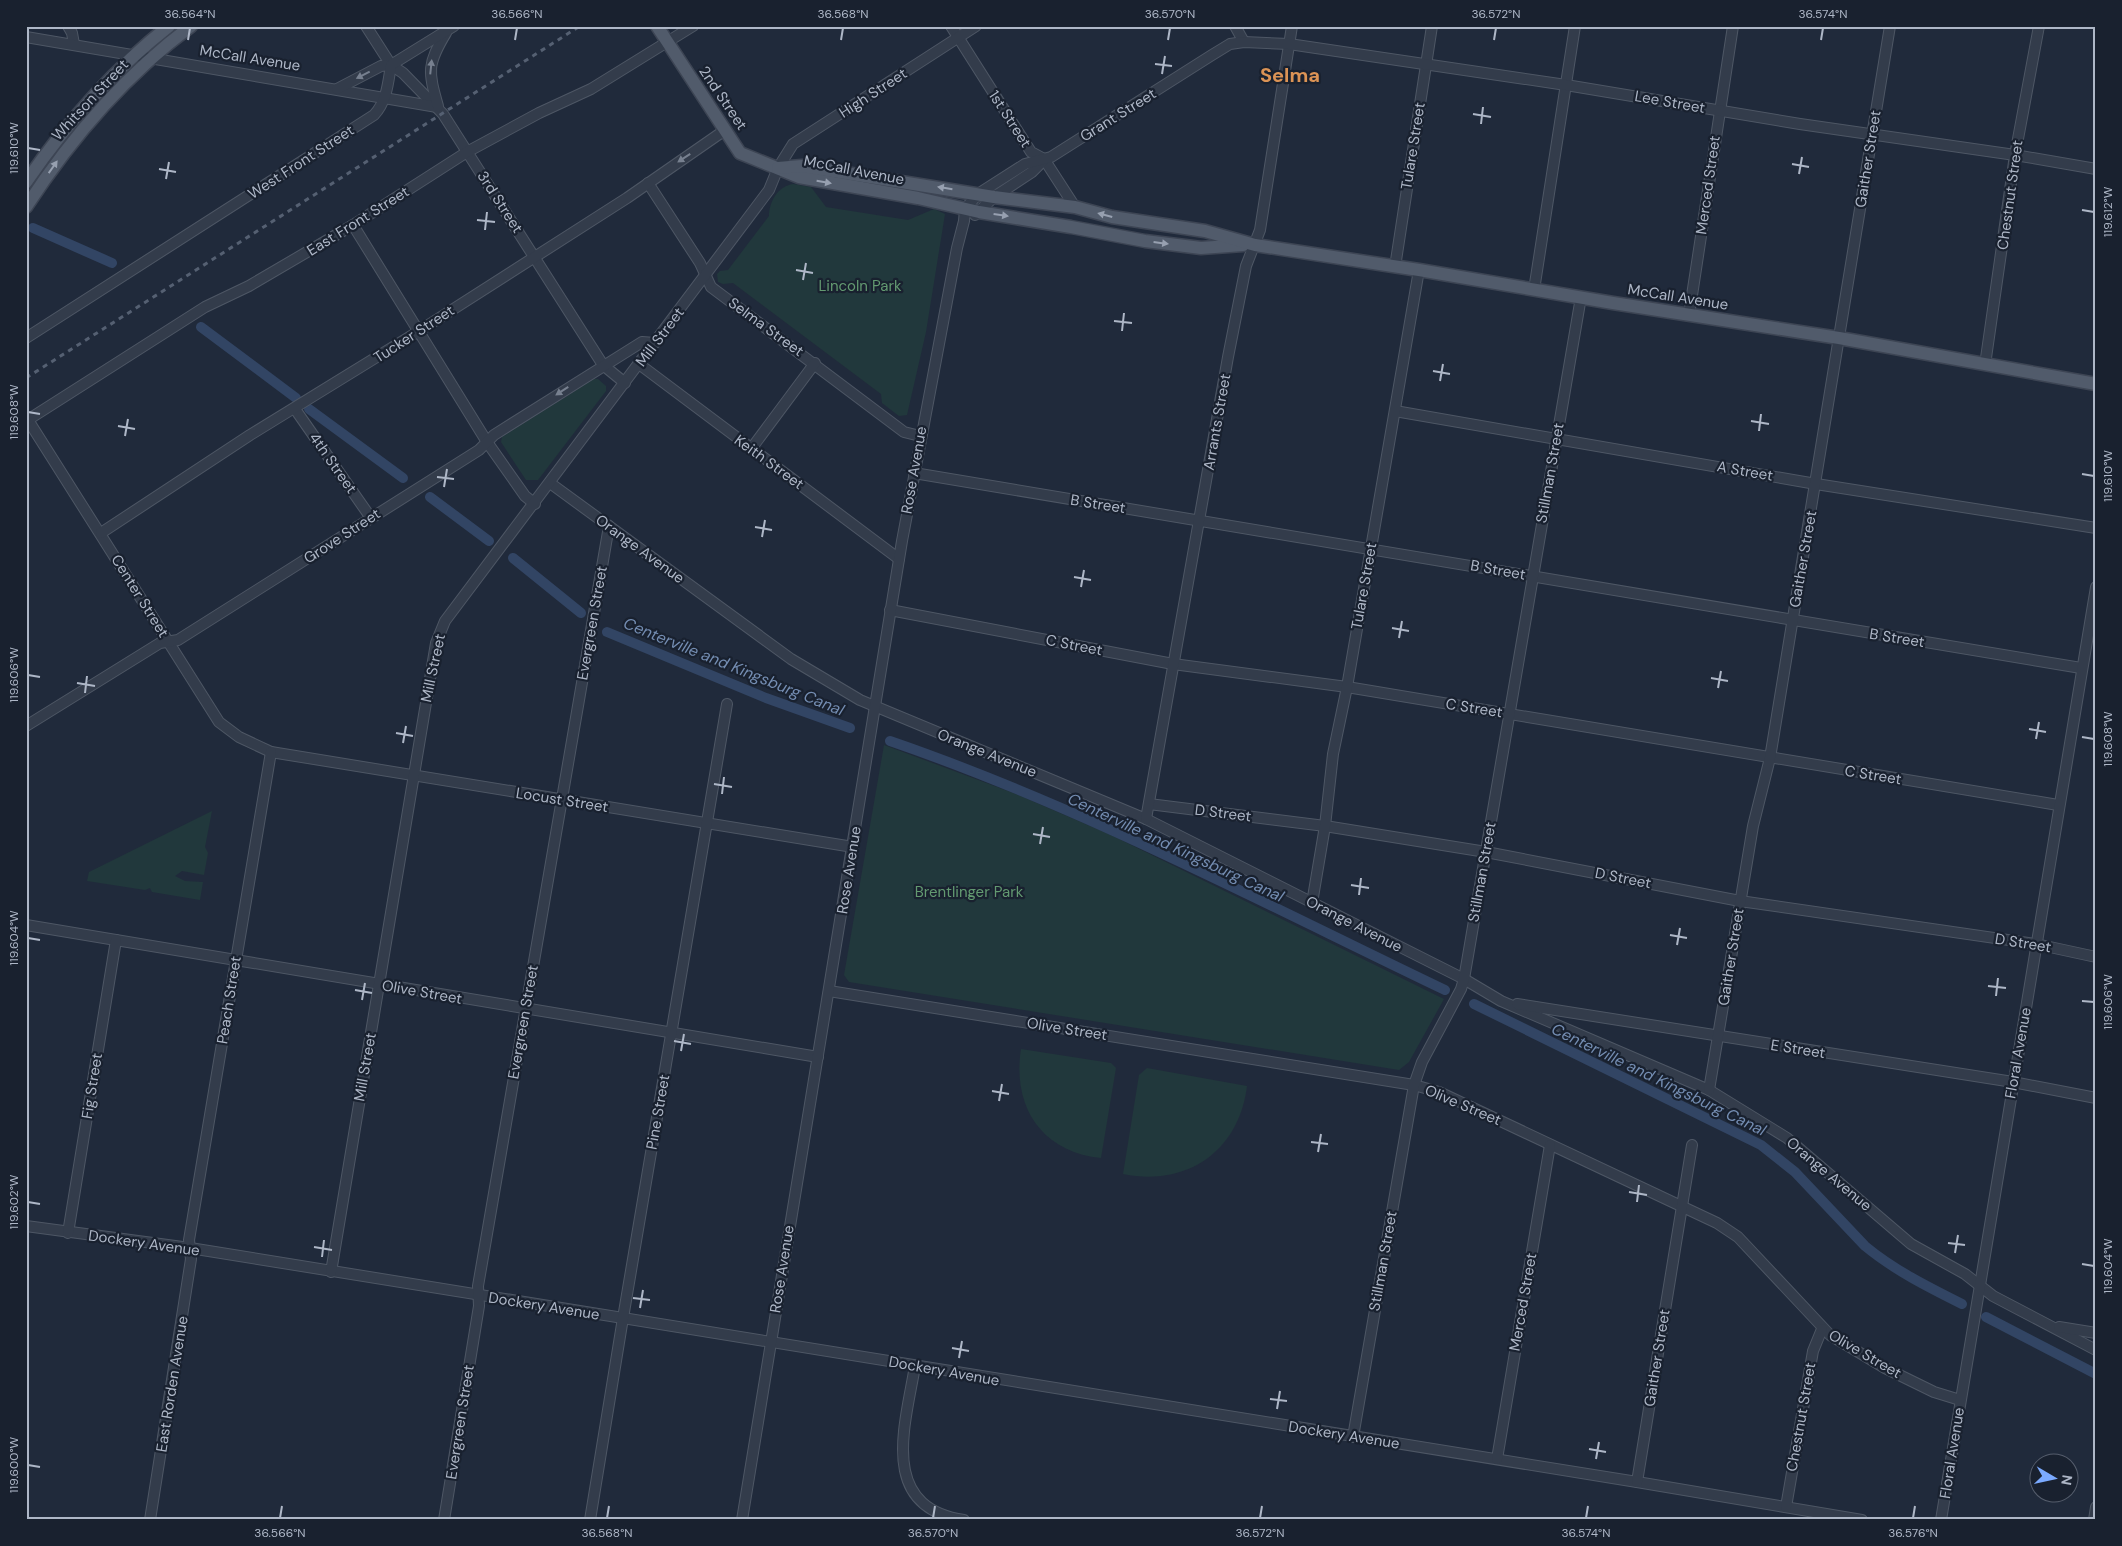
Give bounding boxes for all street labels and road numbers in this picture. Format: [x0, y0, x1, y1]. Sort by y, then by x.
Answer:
street label: McCall Avenue [198, 40, 302, 76]
street label: Whitson Street [47, 55, 133, 145]
street label: 2nd Street [694, 62, 752, 134]
street label: High Street [835, 63, 911, 122]
street label: Grant Street [1076, 84, 1160, 146]
street label: Lee Street [1633, 86, 1707, 118]
street label: 1st Street [984, 87, 1036, 151]
street label: Tulare Street [1396, 101, 1430, 191]
street label: Gaither Street [1850, 109, 1886, 209]
street label: West Front Street [244, 120, 358, 204]
street label: Merced Street [1691, 134, 1725, 236]
street label: Chestnut Street [1992, 139, 2028, 251]
street label: McCall Avenue [802, 150, 906, 190]
street label: 3rd Street [473, 167, 528, 237]
street label: East Front Street [303, 181, 413, 260]
street label: McCall Avenue [1626, 279, 1730, 315]
street label: Selma Street [724, 293, 808, 361]
street label: Tucker Street [370, 300, 458, 368]
street label: Mill Street [631, 303, 689, 371]
street label: Arrants Street [1199, 372, 1235, 472]
street label: Stillman Street [1531, 421, 1569, 525]
street label: Rose Avenue [896, 425, 932, 515]
street label: 4th Street [305, 429, 361, 498]
street label: Keith Street [730, 430, 808, 494]
street label: A Street [1715, 456, 1775, 486]
street label: B Street [1069, 490, 1127, 518]
street label: Grove Street [300, 504, 384, 568]
street label: Gaither Street [1785, 509, 1821, 609]
street label: Orange Avenue [591, 510, 689, 588]
street label: Tulare Street [1347, 541, 1382, 631]
street label: Center Street [107, 551, 173, 641]
street label: B Street [1469, 555, 1527, 585]
street label: Evergreen Street [572, 564, 612, 682]
street label: B Street [1868, 624, 1926, 652]
street label: C Street [1044, 630, 1104, 660]
street label: Mill Street [416, 632, 450, 704]
street label: C Street [1444, 694, 1504, 722]
street label: Orange Avenue [934, 724, 1040, 782]
street label: C Street [1843, 761, 1903, 789]
street label: Locust Street [514, 783, 610, 817]
street label: D Street [1194, 800, 1253, 826]
street label: Stillman Street [1463, 820, 1501, 924]
street label: Rose Avenue [832, 825, 866, 915]
street label: D Street [1593, 863, 1653, 893]
street label: Orange Avenue [1302, 891, 1406, 957]
street label: Gaither Street [1713, 907, 1749, 1007]
street label: D Street [1993, 929, 2053, 957]
street label: Peach Street [212, 955, 246, 1045]
street label: Evergreen Street [503, 963, 543, 1081]
street label: Olive Street [380, 975, 464, 1009]
street label: Floral Avenue [2000, 1006, 2036, 1100]
street label: Olive Street [1025, 1013, 1109, 1045]
street label: Mill Street [349, 1031, 381, 1103]
street label: E Street [1769, 1035, 1827, 1063]
street label: Fig Street [77, 1051, 107, 1120]
street label: Pine Street [642, 1073, 674, 1151]
street label: Olive Street [1422, 1080, 1504, 1130]
street label: Orange Avenue [1782, 1132, 1876, 1216]
street label: Stillman Street [1364, 1209, 1402, 1313]
street label: Rose Avenue [765, 1224, 799, 1314]
street label: Dockery Avenue [87, 1225, 201, 1261]
street label: Merced Street [1505, 1251, 1541, 1353]
street label: Dockery Avenue [487, 1287, 601, 1325]
street label: Gaither Street [1639, 1308, 1675, 1408]
street label: East Rorden Avenue [151, 1314, 193, 1454]
street label: Olive Street [1825, 1325, 1905, 1383]
street label: Dockery Avenue [887, 1351, 1001, 1391]
street label: Chestnut Street [1782, 1361, 1820, 1473]
street label: Evergreen Street [441, 1363, 479, 1481]
street label: Floral Avenue [1935, 1406, 1969, 1500]
street label: Dockery Avenue [1287, 1416, 1401, 1454]

